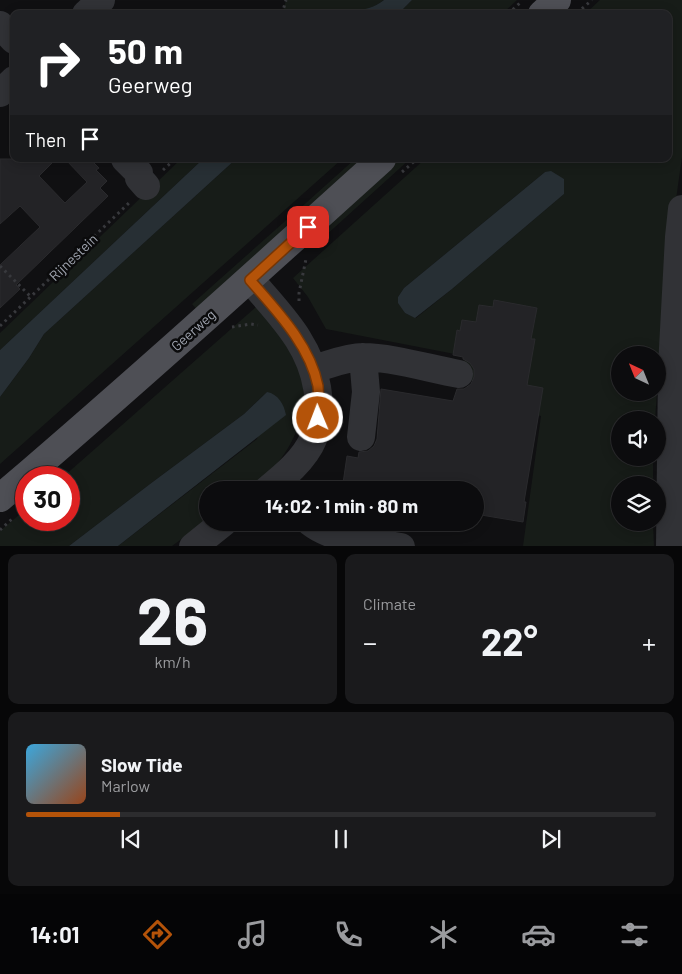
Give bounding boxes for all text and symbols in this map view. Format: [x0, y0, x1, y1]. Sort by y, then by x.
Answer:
text: 50 m [108, 29, 183, 71]
icon: right [25, 30, 90, 95]
text: Geerweg [108, 71, 193, 97]
icon: arrive [76, 125, 104, 153]
text: Then [25, 128, 66, 151]
pin [287, 206, 329, 248]
icon: arrive [294, 213, 322, 241]
street label: Rijnestein [45, 230, 101, 284]
street label: Geerweg [167, 306, 219, 354]
north arrow [611, 346, 666, 401]
map controls [611, 346, 666, 531]
position arrow [291, 391, 343, 443]
button: sound [611, 411, 666, 466]
speed limit sign: 30 [15, 466, 80, 531]
button: layers [611, 476, 666, 531]
text: 14:02 · 1 min · 80 m [265, 494, 418, 517]
text: 26 [137, 580, 208, 658]
text: Climate [363, 594, 416, 613]
text: 22° [481, 618, 538, 664]
text: − [363, 625, 377, 659]
text: + [642, 625, 656, 659]
text: km/h [154, 652, 191, 671]
text: Slow Tide [101, 753, 183, 776]
text: Marlow [101, 776, 150, 795]
icon: previous [117, 825, 145, 853]
icon: pause [327, 825, 355, 853]
icon: next [537, 825, 565, 853]
icon: directions [140, 917, 175, 952]
icon: music [235, 917, 270, 952]
icon: phone [331, 917, 366, 952]
icon: climate [426, 917, 461, 952]
icon: car [521, 917, 556, 952]
icon: filters [617, 917, 652, 952]
text: 14:01 [30, 921, 79, 947]

